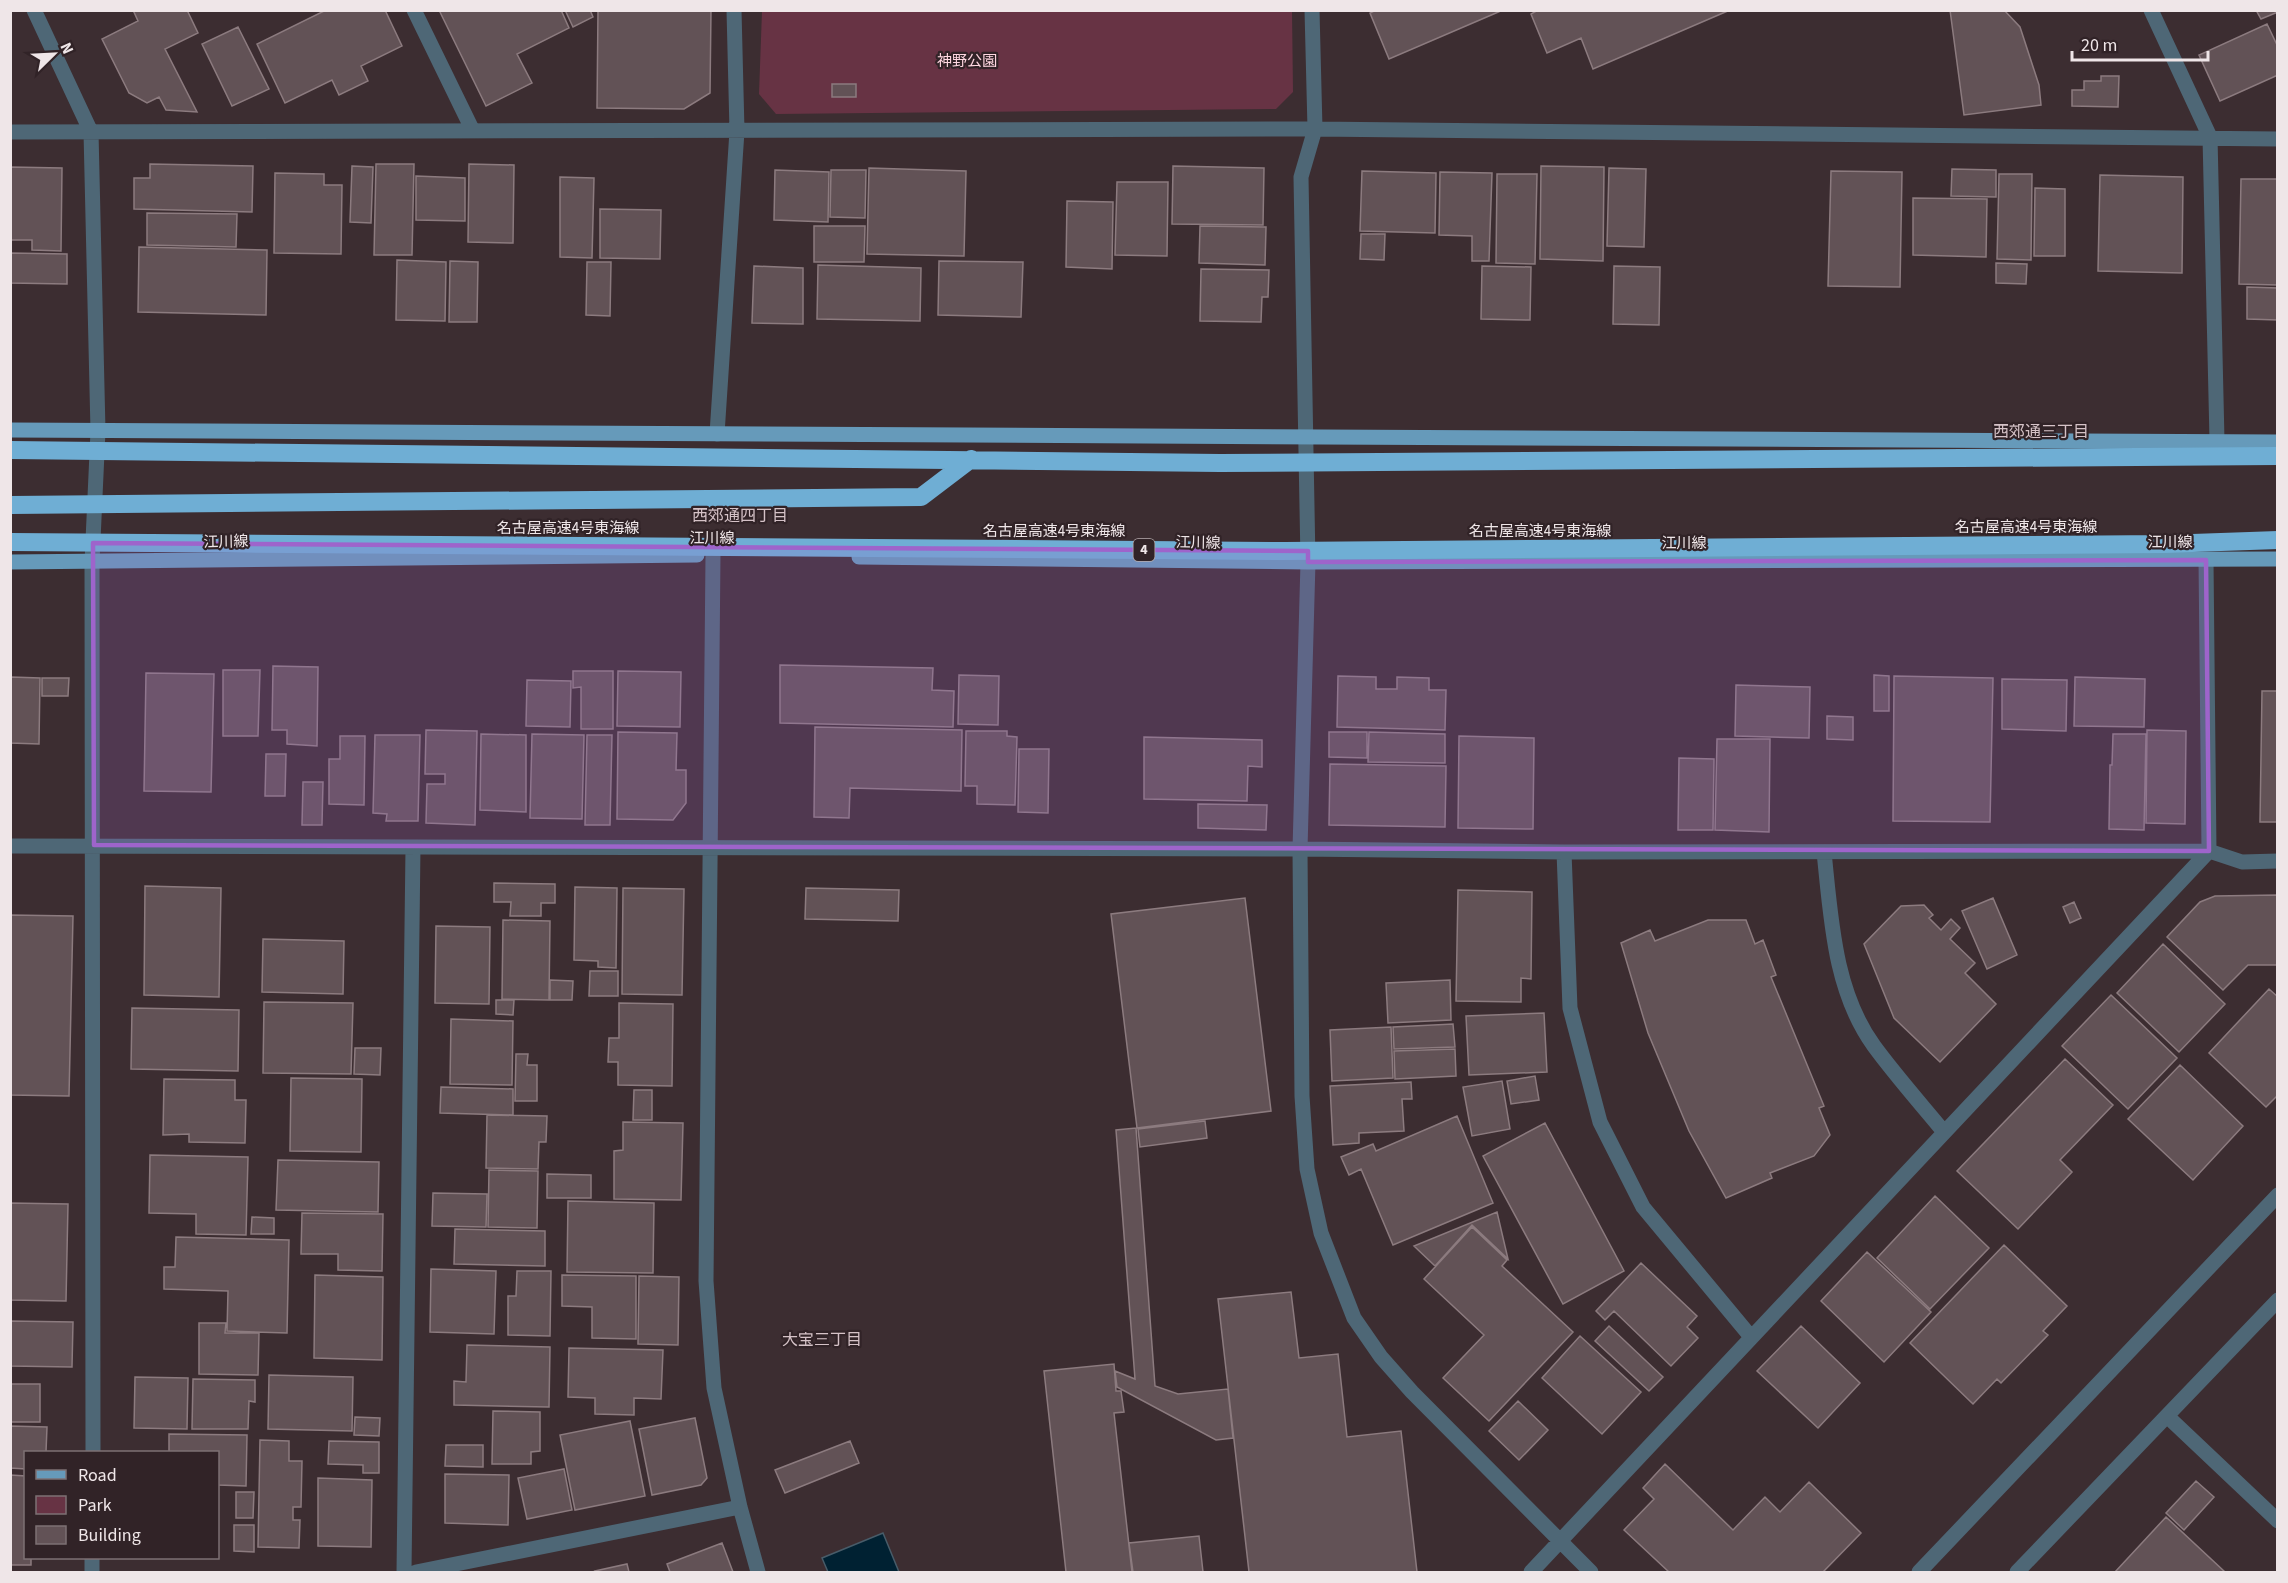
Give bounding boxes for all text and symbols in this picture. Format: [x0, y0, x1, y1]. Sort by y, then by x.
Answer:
north arrow [24, 24, 84, 84]
scale bar [2072, 24, 2208, 62]
text: 20 m [2081, 33, 2117, 58]
text: N [55, 39, 79, 58]
park label: 神野公園 [937, 51, 997, 72]
district label: 西郊通三丁目 [1993, 421, 2089, 443]
district label: 西郊通四丁目 [692, 505, 788, 527]
street label: 名古屋高速4号東海線 [1955, 517, 2097, 538]
street label: 名古屋高速4号東海線 [497, 518, 639, 539]
street label: 名古屋高速4号東海線 [983, 521, 1125, 542]
street label: 名古屋高速4号東海線 [1469, 521, 1611, 542]
street label: 江川線 [689, 528, 735, 549]
street label: 江川線 [203, 531, 249, 553]
street label: 江川線 [1175, 532, 1221, 554]
street label: 江川線 [2147, 532, 2193, 553]
street label: 江川線 [1661, 533, 1707, 554]
road number: 4 [1134, 539, 1154, 561]
district label: 大宝三丁目 [782, 1329, 862, 1351]
legend [24, 1451, 219, 1559]
text: Road [78, 1463, 117, 1488]
text: Park [78, 1493, 112, 1518]
text: Building [78, 1523, 141, 1548]

